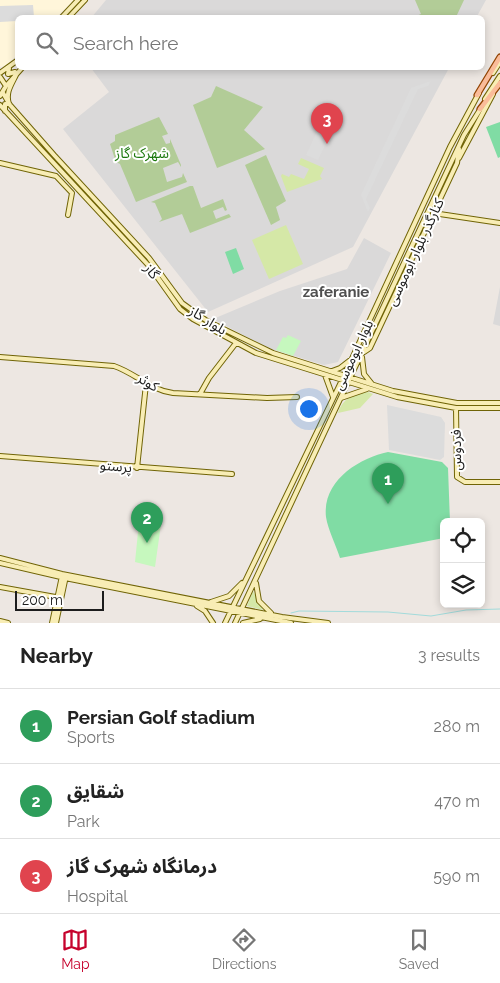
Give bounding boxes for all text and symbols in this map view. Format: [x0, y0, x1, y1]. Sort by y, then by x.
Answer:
search box [15, 15, 485, 70]
icon: search [33, 29, 61, 57]
text: Search here [73, 32, 179, 54]
pin: 3 [311, 103, 343, 144]
park label: شهرک گاز [114, 145, 169, 162]
street label: کنارگذر بلوار ابوموسی [383, 196, 448, 309]
street label: گاز [140, 259, 163, 283]
district label: zaferanie [303, 283, 369, 301]
street label: بلوار گاز [185, 302, 230, 339]
street label: بلوار ابوموسی [330, 317, 377, 393]
street label: کوثر [133, 369, 162, 396]
your location [296, 396, 322, 422]
street label: فردوس [448, 429, 465, 471]
street label: پرستو [99, 457, 133, 477]
pin: 1 [372, 463, 404, 504]
pin: 2 [131, 502, 163, 543]
map controls [440, 518, 485, 608]
button: locate [440, 518, 485, 563]
button: layers [440, 563, 485, 608]
scale bar [15, 588, 104, 611]
text: 200 m [22, 592, 63, 608]
text: Nearby [20, 643, 93, 668]
text: 3 results [418, 646, 480, 665]
text: Persian Golf stadium [67, 706, 255, 728]
text: 1 [32, 717, 40, 736]
text: 280 m [434, 717, 480, 736]
text: Sports [67, 728, 115, 747]
text: شقایق [67, 780, 124, 802]
text: 2 [31, 792, 41, 811]
text: 470 m [434, 792, 480, 811]
text: Park [67, 812, 100, 831]
text: درمانگاه شهرک گاز [67, 855, 217, 877]
text: 3 [32, 867, 40, 886]
text: 590 m [433, 867, 480, 886]
text: Hospital [67, 887, 128, 906]
tab: Map [61, 926, 90, 972]
tab: Directions [212, 926, 277, 972]
tab: Saved [399, 926, 439, 972]

